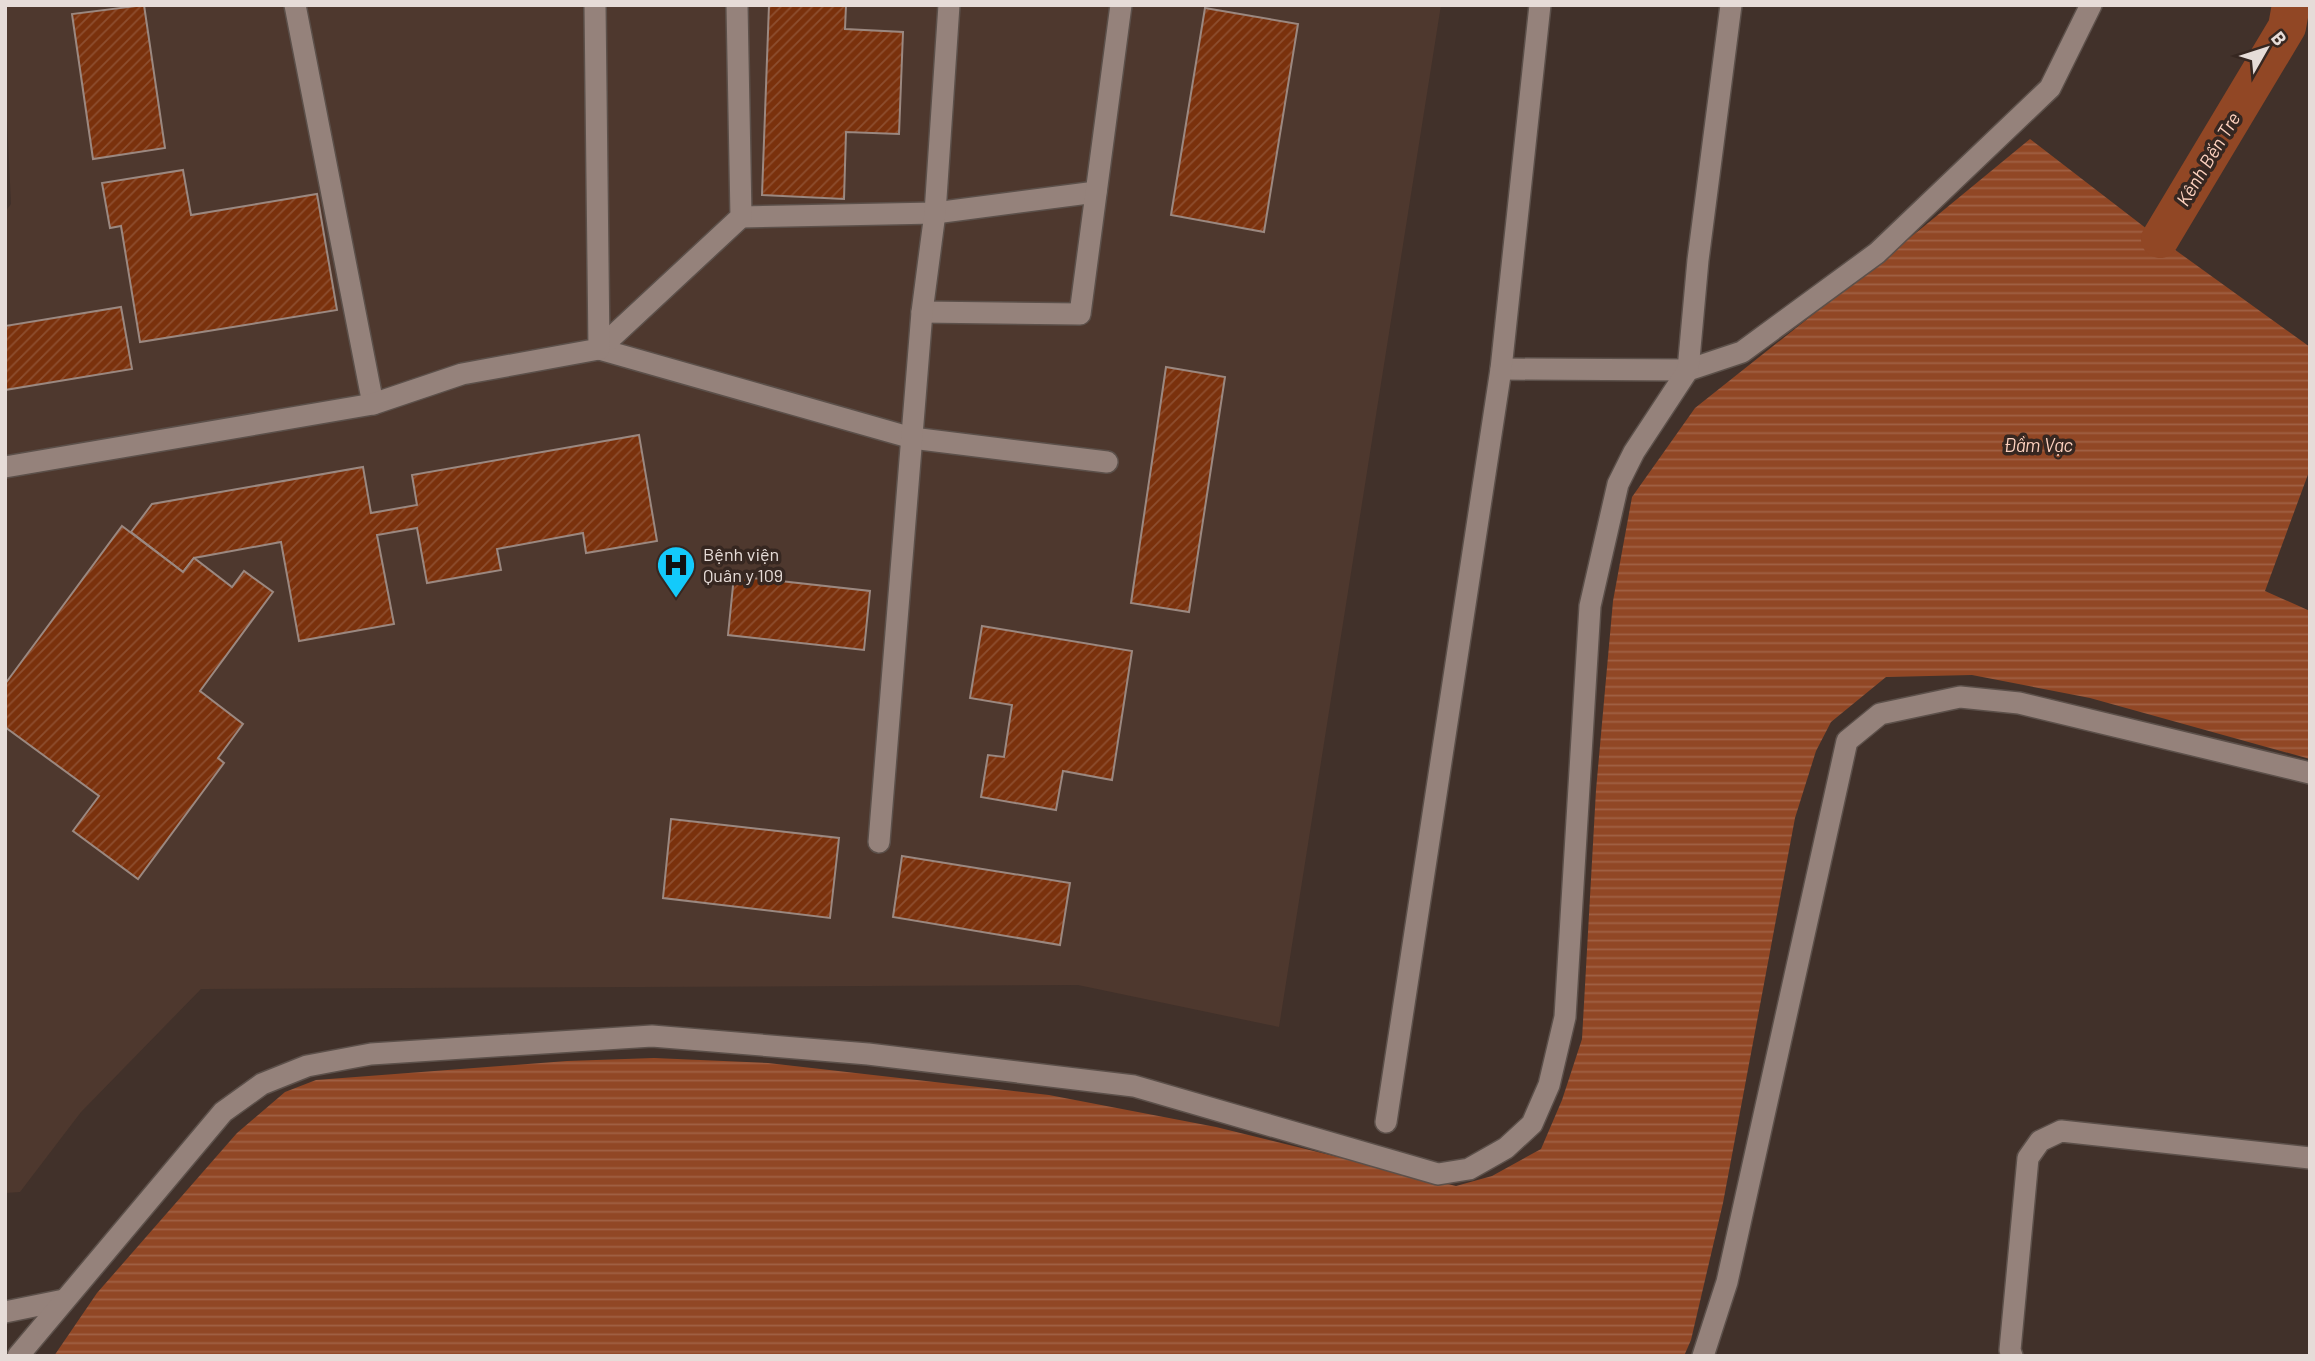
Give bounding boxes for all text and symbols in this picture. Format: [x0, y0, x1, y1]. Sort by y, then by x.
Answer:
north arrow [2231, 14, 2301, 84]
text: B [2267, 26, 2292, 50]
water label: Kênh Bến Tre [2171, 108, 2245, 210]
water label: Đầm Vạc [2003, 433, 2073, 456]
place label: Bệnh viện Quân y 109 [703, 543, 783, 586]
hospital icon: Bệnh viện Quân y 109 [655, 544, 697, 599]

